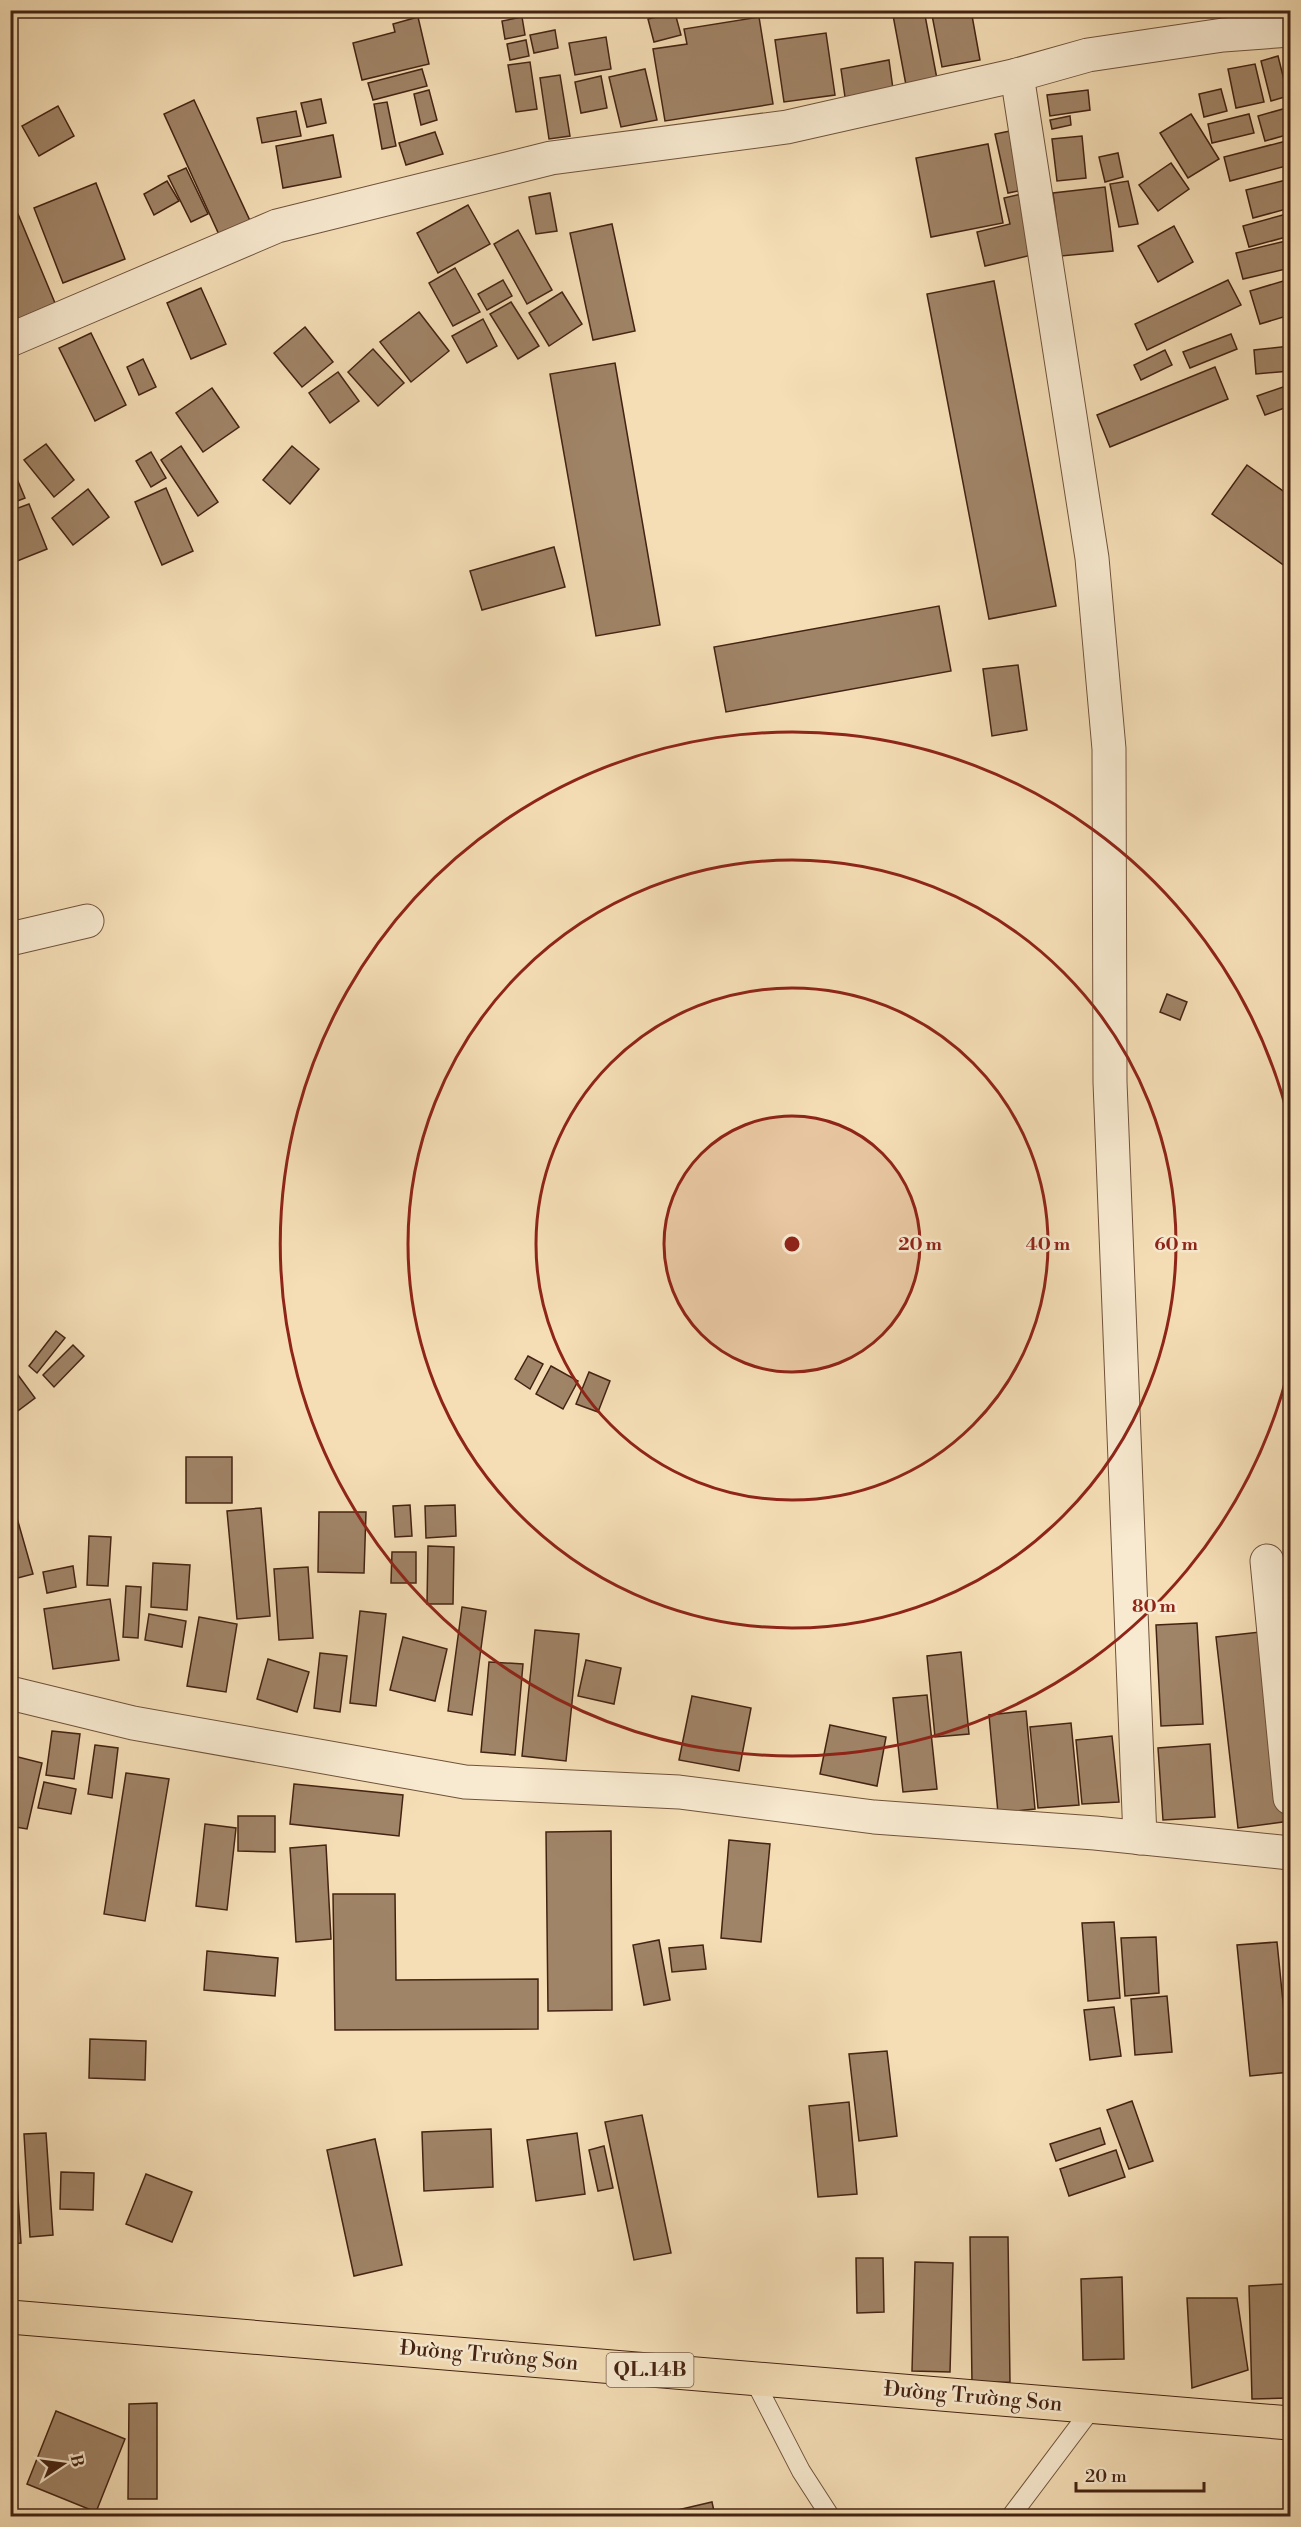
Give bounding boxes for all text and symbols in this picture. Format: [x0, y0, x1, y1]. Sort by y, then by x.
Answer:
text: 20 m [898, 1233, 942, 1256]
text: 40 m [1026, 1233, 1071, 1256]
text: 60 m [1154, 1233, 1198, 1256]
centre of rings [782, 1234, 802, 1254]
text: 80 m [1132, 1595, 1177, 1618]
street label: Đường Trường Sơn [399, 2335, 580, 2377]
road number: QL.14B [606, 2353, 694, 2387]
street label: Đường Trường Sơn [883, 2376, 1064, 2418]
north arrow [33, 2434, 93, 2494]
text: B [66, 2453, 88, 2469]
scale bar [1076, 2455, 1204, 2493]
text: 20 m [1085, 2465, 1127, 2488]

